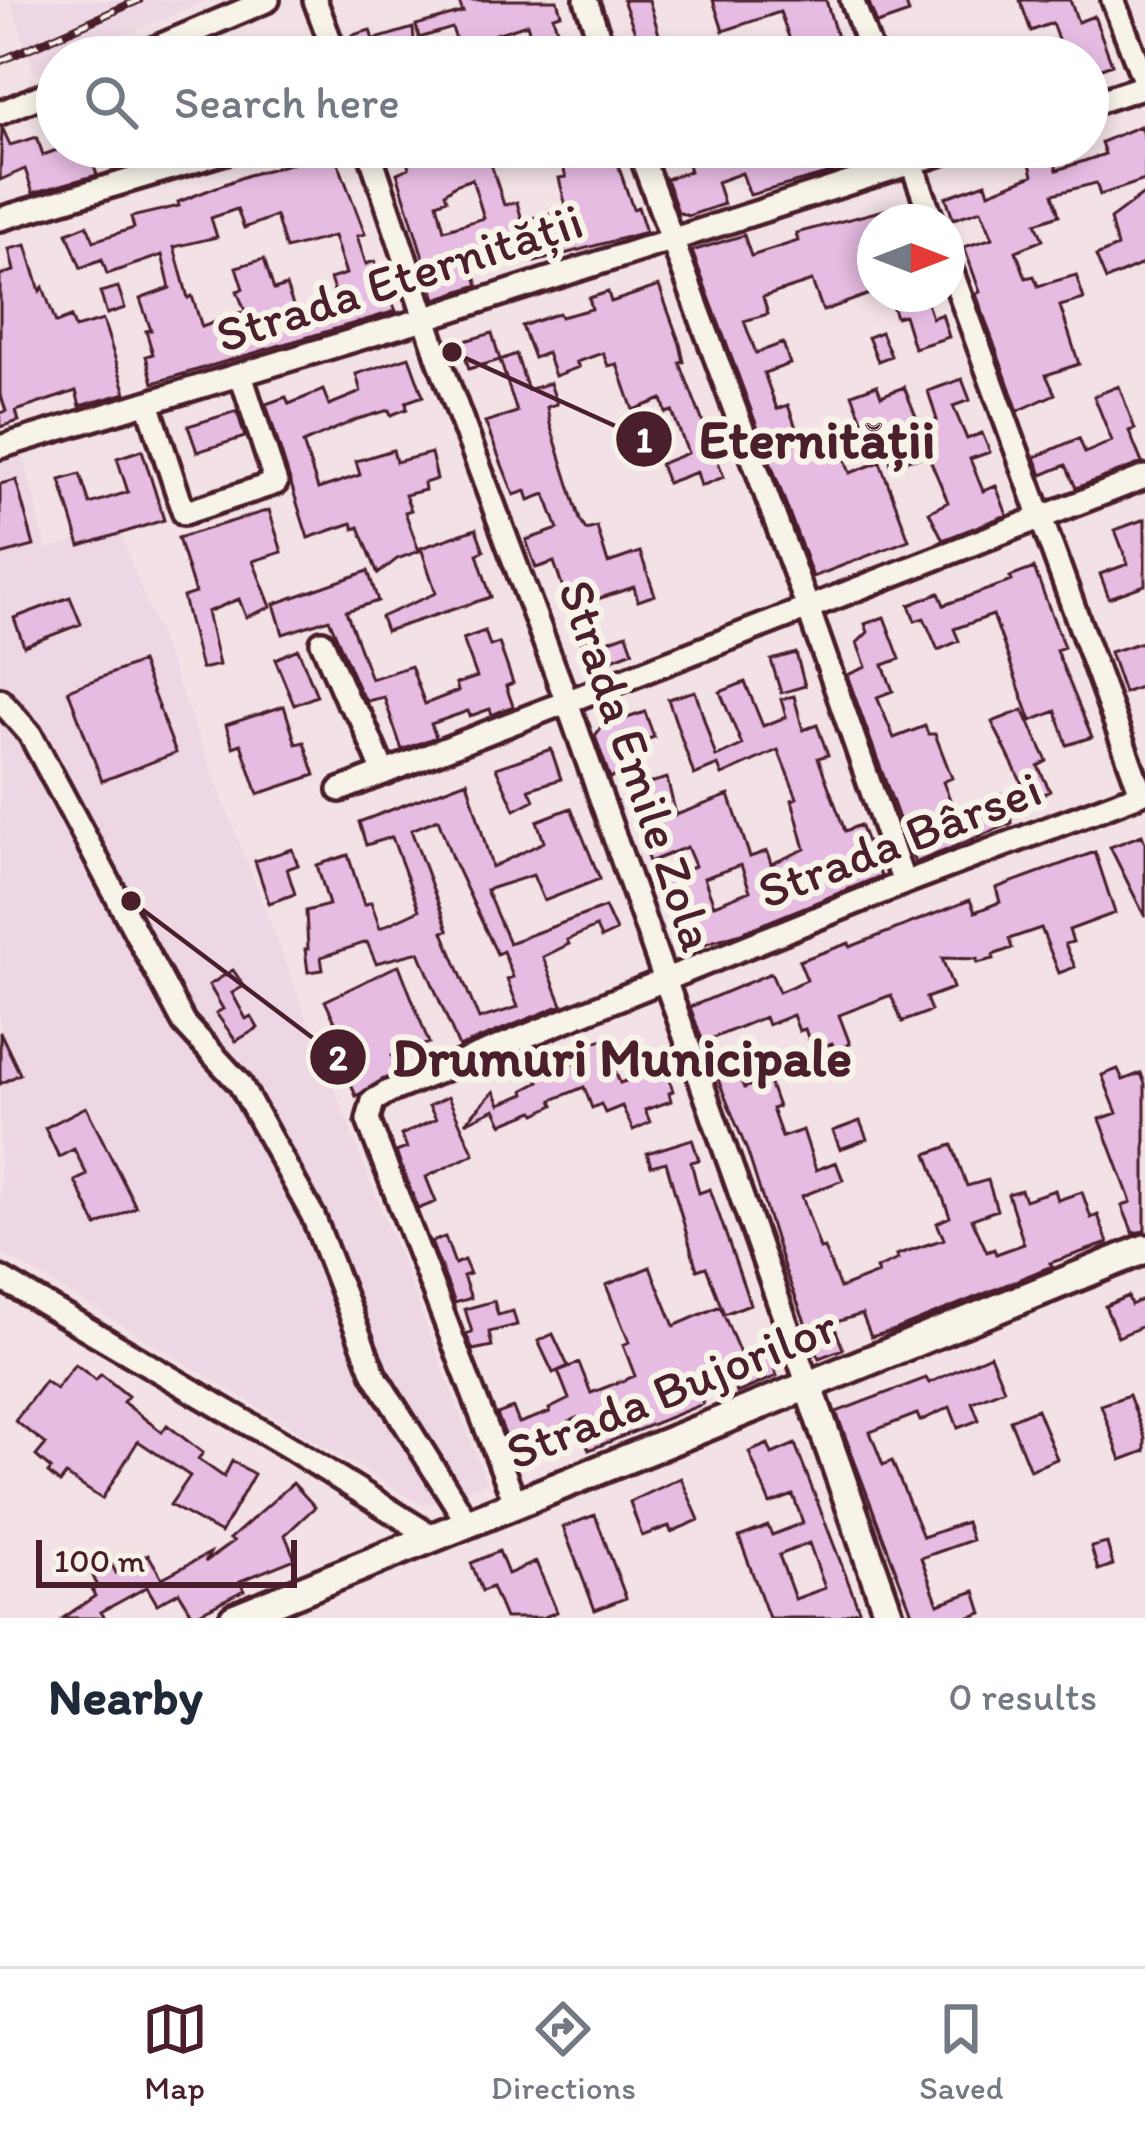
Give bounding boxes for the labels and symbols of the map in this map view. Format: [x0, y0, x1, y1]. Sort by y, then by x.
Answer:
street label: Strada Eternității [208, 189, 590, 365]
north arrow [857, 204, 965, 312]
callout: Eternității [614, 394, 959, 484]
text: Eternității [699, 407, 935, 472]
text: 1 [636, 418, 653, 461]
street label: Strada Emile Zola [546, 572, 730, 959]
street label: Strada Bârsei [749, 758, 1049, 921]
callout: Drumuri Municipale [308, 1012, 876, 1102]
text: Drumuri Municipale [392, 1025, 852, 1090]
text: 2 [329, 1036, 348, 1079]
street label: Strada Bujorilor [497, 1294, 845, 1482]
scale bar [36, 1534, 297, 1587]

